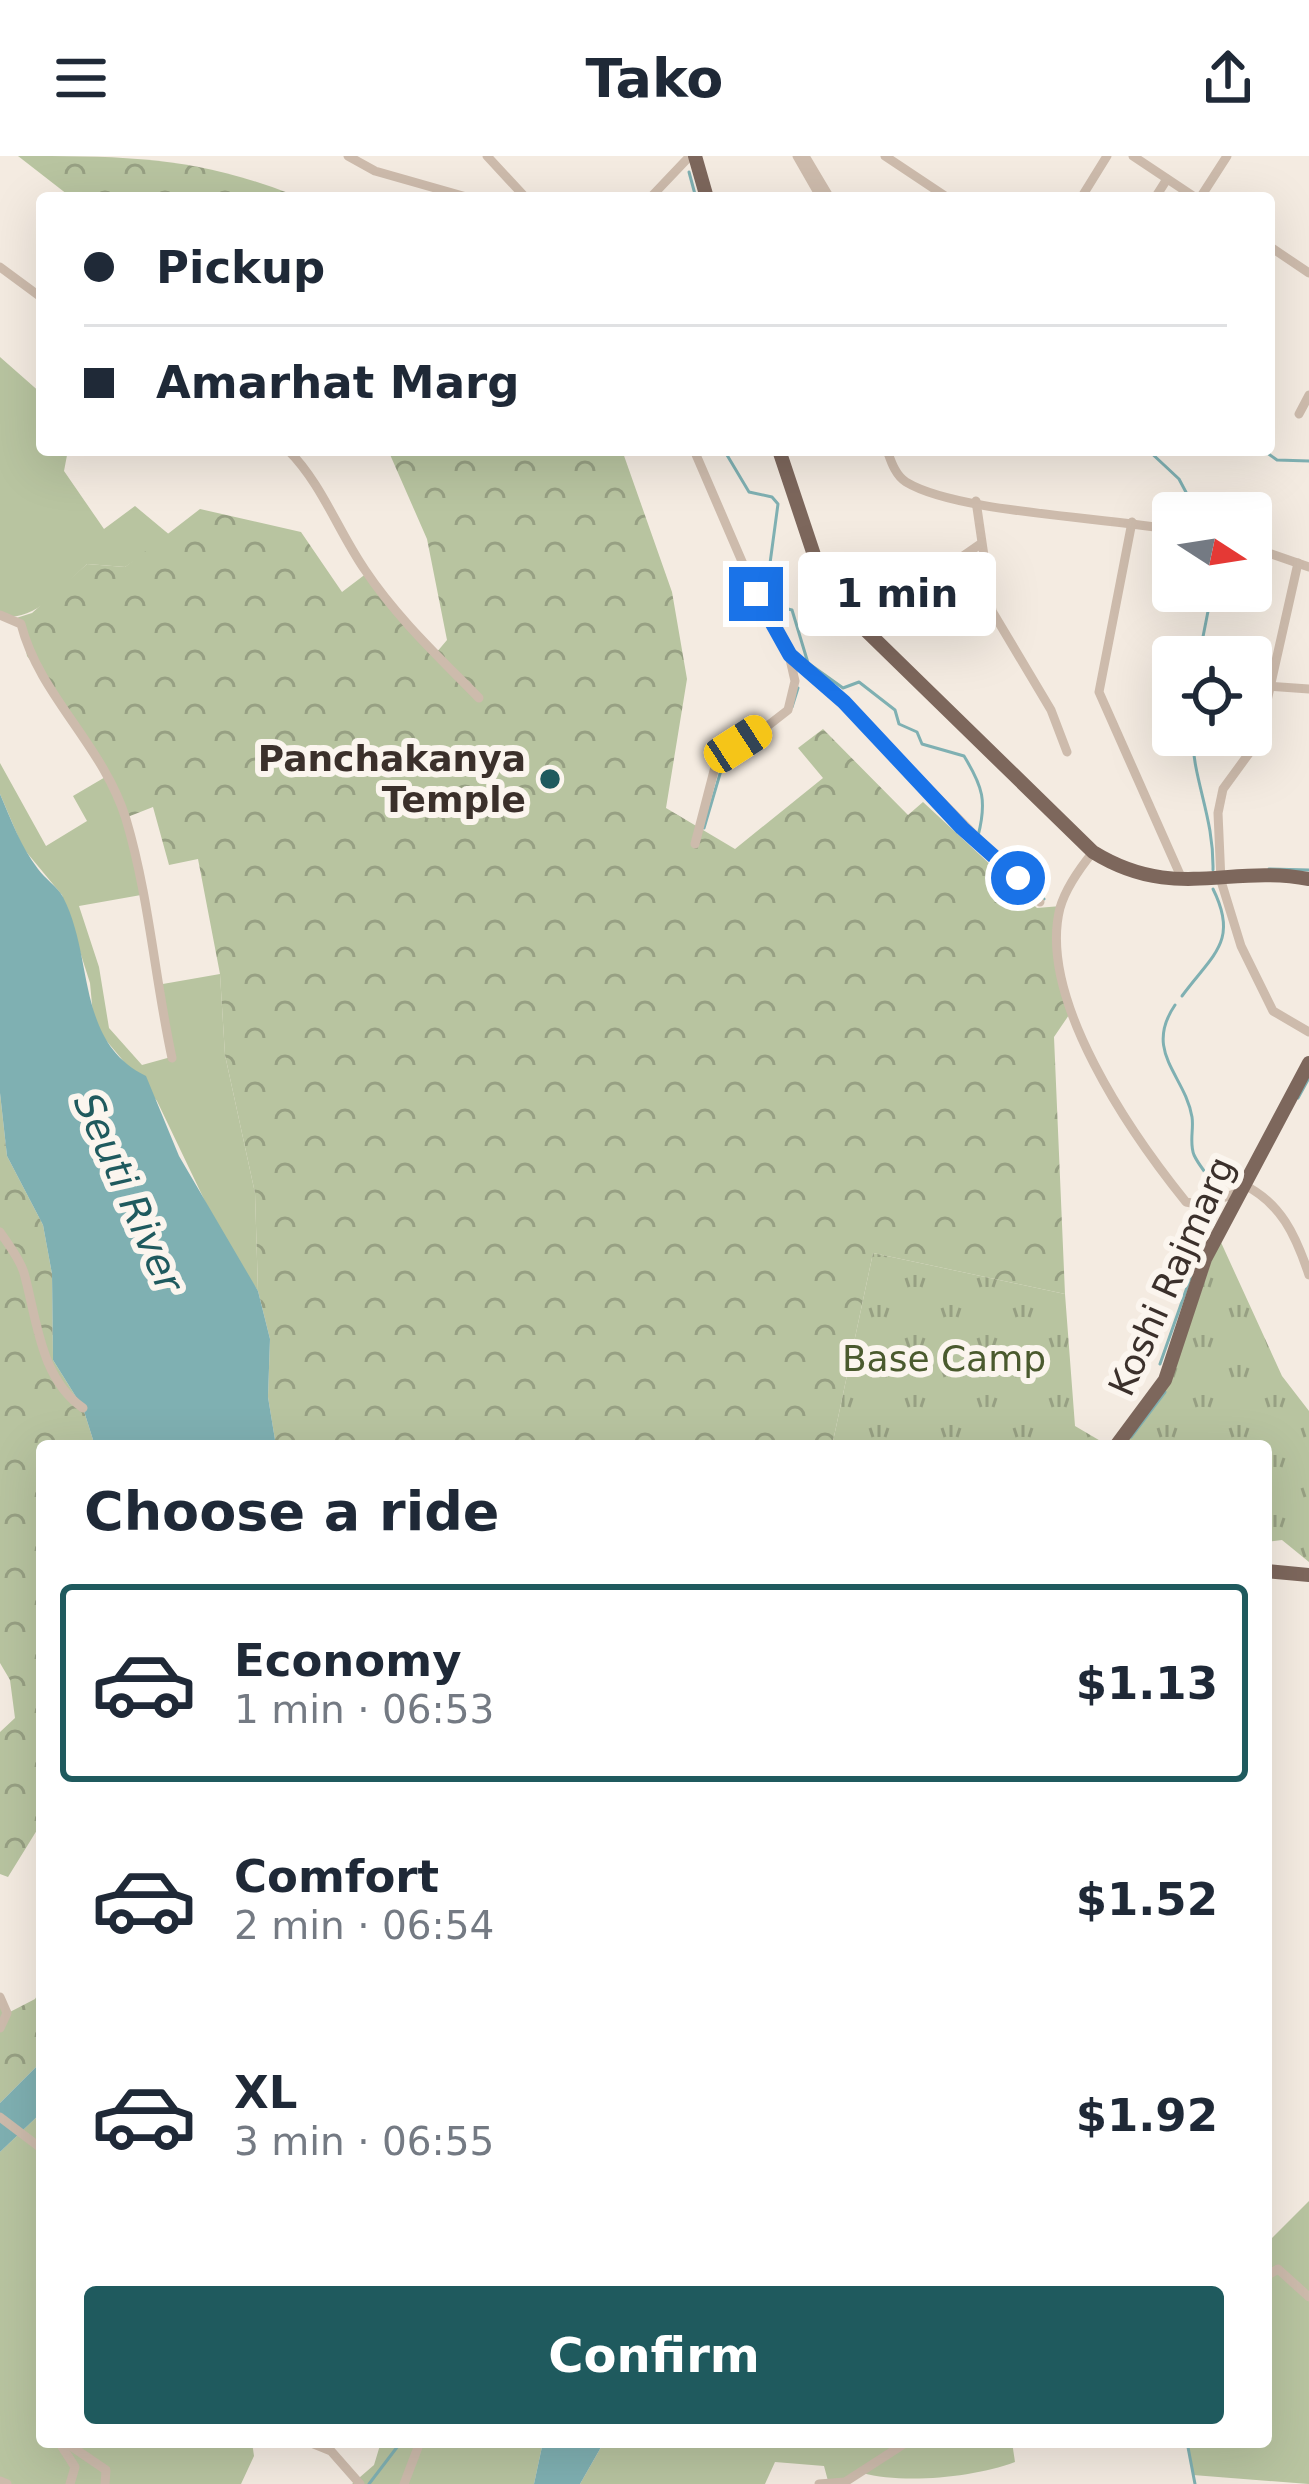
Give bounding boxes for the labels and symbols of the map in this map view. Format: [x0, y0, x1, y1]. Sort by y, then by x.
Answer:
north arrow [1152, 492, 1272, 612]
callout: 1 min [798, 552, 996, 636]
route end [729, 567, 783, 621]
car [698, 709, 778, 779]
place label: Panchakanya Temple [258, 738, 526, 820]
marker: Panchakanya Temple [537, 766, 563, 792]
route start [991, 851, 1045, 905]
water label: Seuti River [65, 1086, 194, 1301]
street label: Koshi Rajmarg [1100, 1150, 1243, 1402]
park label: Base Camp [842, 1338, 1046, 1379]

